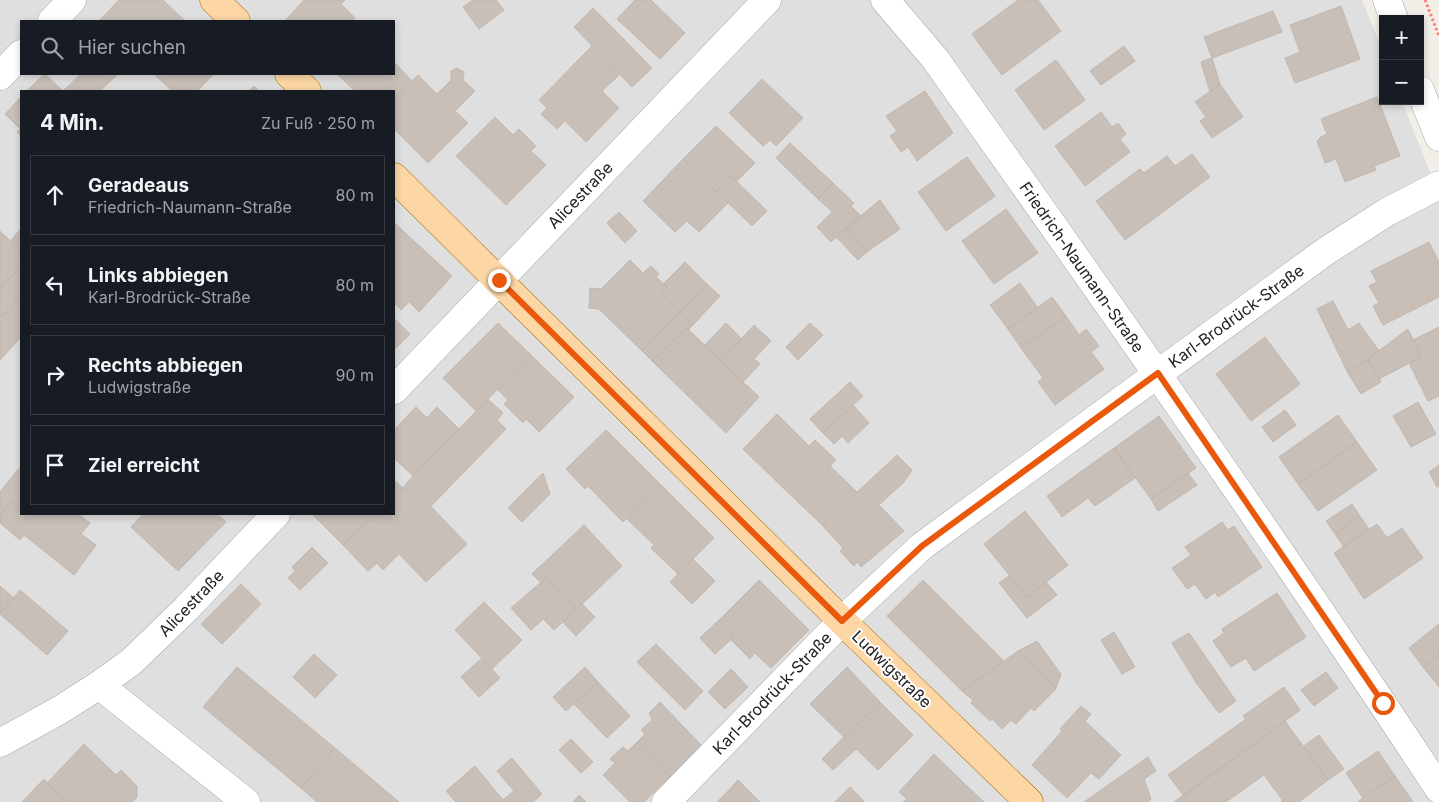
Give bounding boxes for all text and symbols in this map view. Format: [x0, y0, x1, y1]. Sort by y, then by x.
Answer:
map controls [1379, 15, 1424, 105]
button: + [1379, 15, 1424, 60]
search box [20, 20, 395, 75]
icon: search [38, 34, 66, 62]
text: Hier suchen [78, 36, 186, 59]
button: − [1379, 60, 1424, 105]
text: 4 Min. [40, 110, 105, 135]
text: Zu Fuß · 250 m [261, 113, 375, 133]
street label: Alicestraße [543, 157, 617, 233]
text: Geradeaus [88, 174, 189, 197]
street label: Friedrich-Naumann-Straße [1015, 178, 1149, 356]
icon: ahead [41, 181, 69, 209]
text: 80 m [335, 185, 374, 205]
text: Friedrich-Naumann-Straße [88, 197, 292, 217]
street label: Karl-Brodrück-Straße [1164, 260, 1308, 372]
text: Links abbiegen [88, 264, 229, 287]
route end [488, 269, 511, 292]
icon: left [41, 271, 69, 299]
text: 80 m [335, 275, 374, 295]
text: Karl-Brodrück-Straße [88, 287, 251, 307]
text: Rechts abbiegen [88, 354, 243, 377]
icon: right [41, 361, 69, 389]
text: 90 m [335, 365, 374, 385]
text: Ludwigstraße [88, 377, 191, 397]
icon: arrive [41, 451, 69, 479]
text: Ziel erreicht [88, 454, 200, 477]
street label: Alicestraße [154, 565, 228, 641]
street label: Ludwigstraße [848, 626, 936, 712]
street label: Karl-Brodrück-Straße [708, 628, 836, 758]
route start [1372, 692, 1395, 715]

